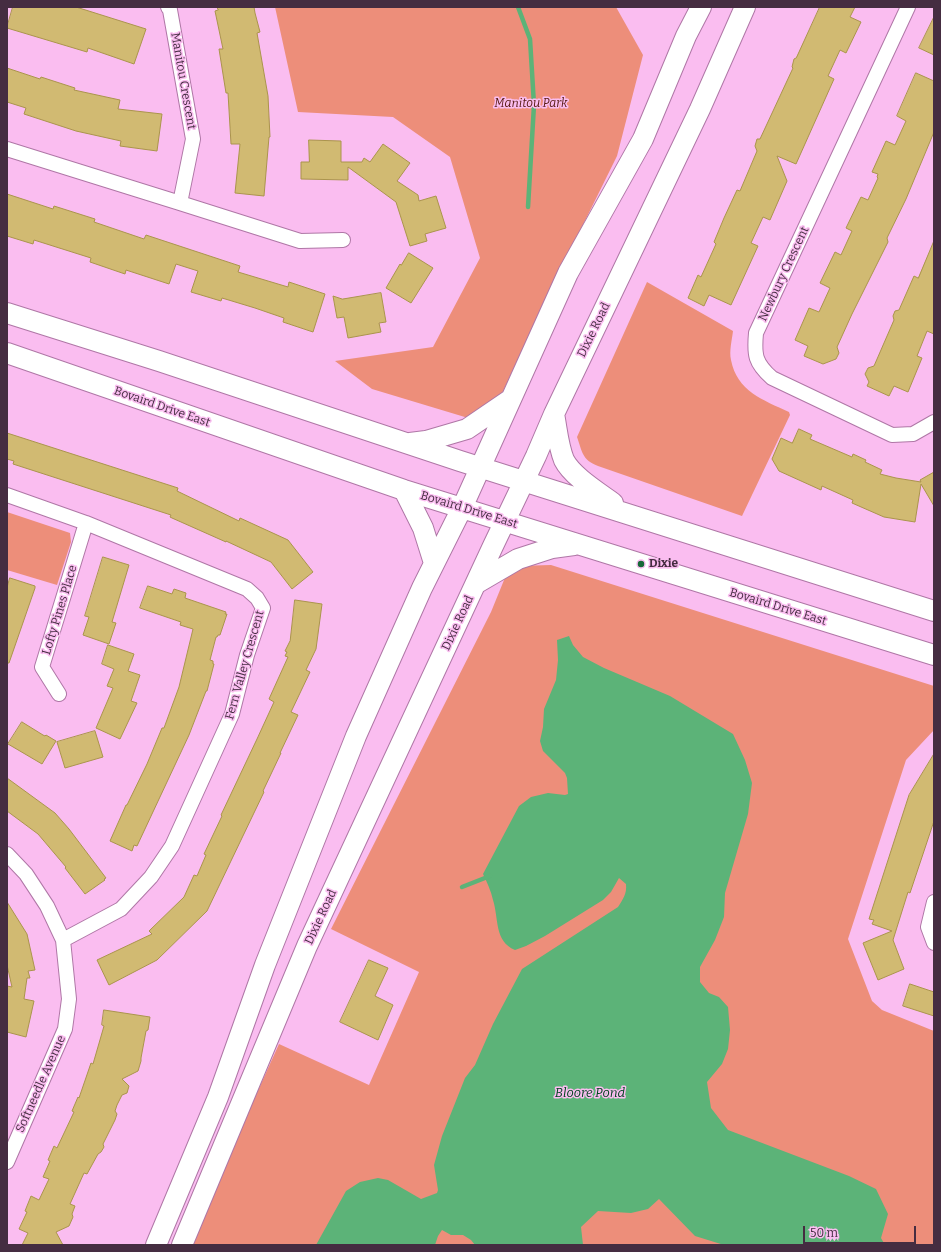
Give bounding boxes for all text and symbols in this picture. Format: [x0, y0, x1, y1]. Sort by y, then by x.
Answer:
street label: Manitou Crescent [167, 31, 199, 131]
park label: Manitou Park [494, 97, 568, 111]
street label: Newbury Crescent [756, 224, 812, 324]
street label: Dixie Road [575, 300, 613, 360]
street label: Bovaird Drive East [112, 384, 212, 430]
street label: Bovaird Drive East [419, 488, 519, 532]
place label: Dixie [649, 557, 678, 571]
marker: Dixie [636, 559, 646, 569]
street label: Lofty Pines Place [40, 563, 80, 657]
street label: Bovaird Drive East [728, 585, 828, 629]
street label: Dixie Road [439, 593, 477, 653]
street label: Fern Valley Crescent [223, 609, 267, 721]
street label: Dixie Road [302, 887, 340, 947]
street label: Softneedle Avenue [13, 1033, 69, 1135]
water label: Bloore Pond [555, 1085, 625, 1101]
scale bar [805, 1218, 918, 1244]
text: 50 m [810, 1226, 838, 1240]

